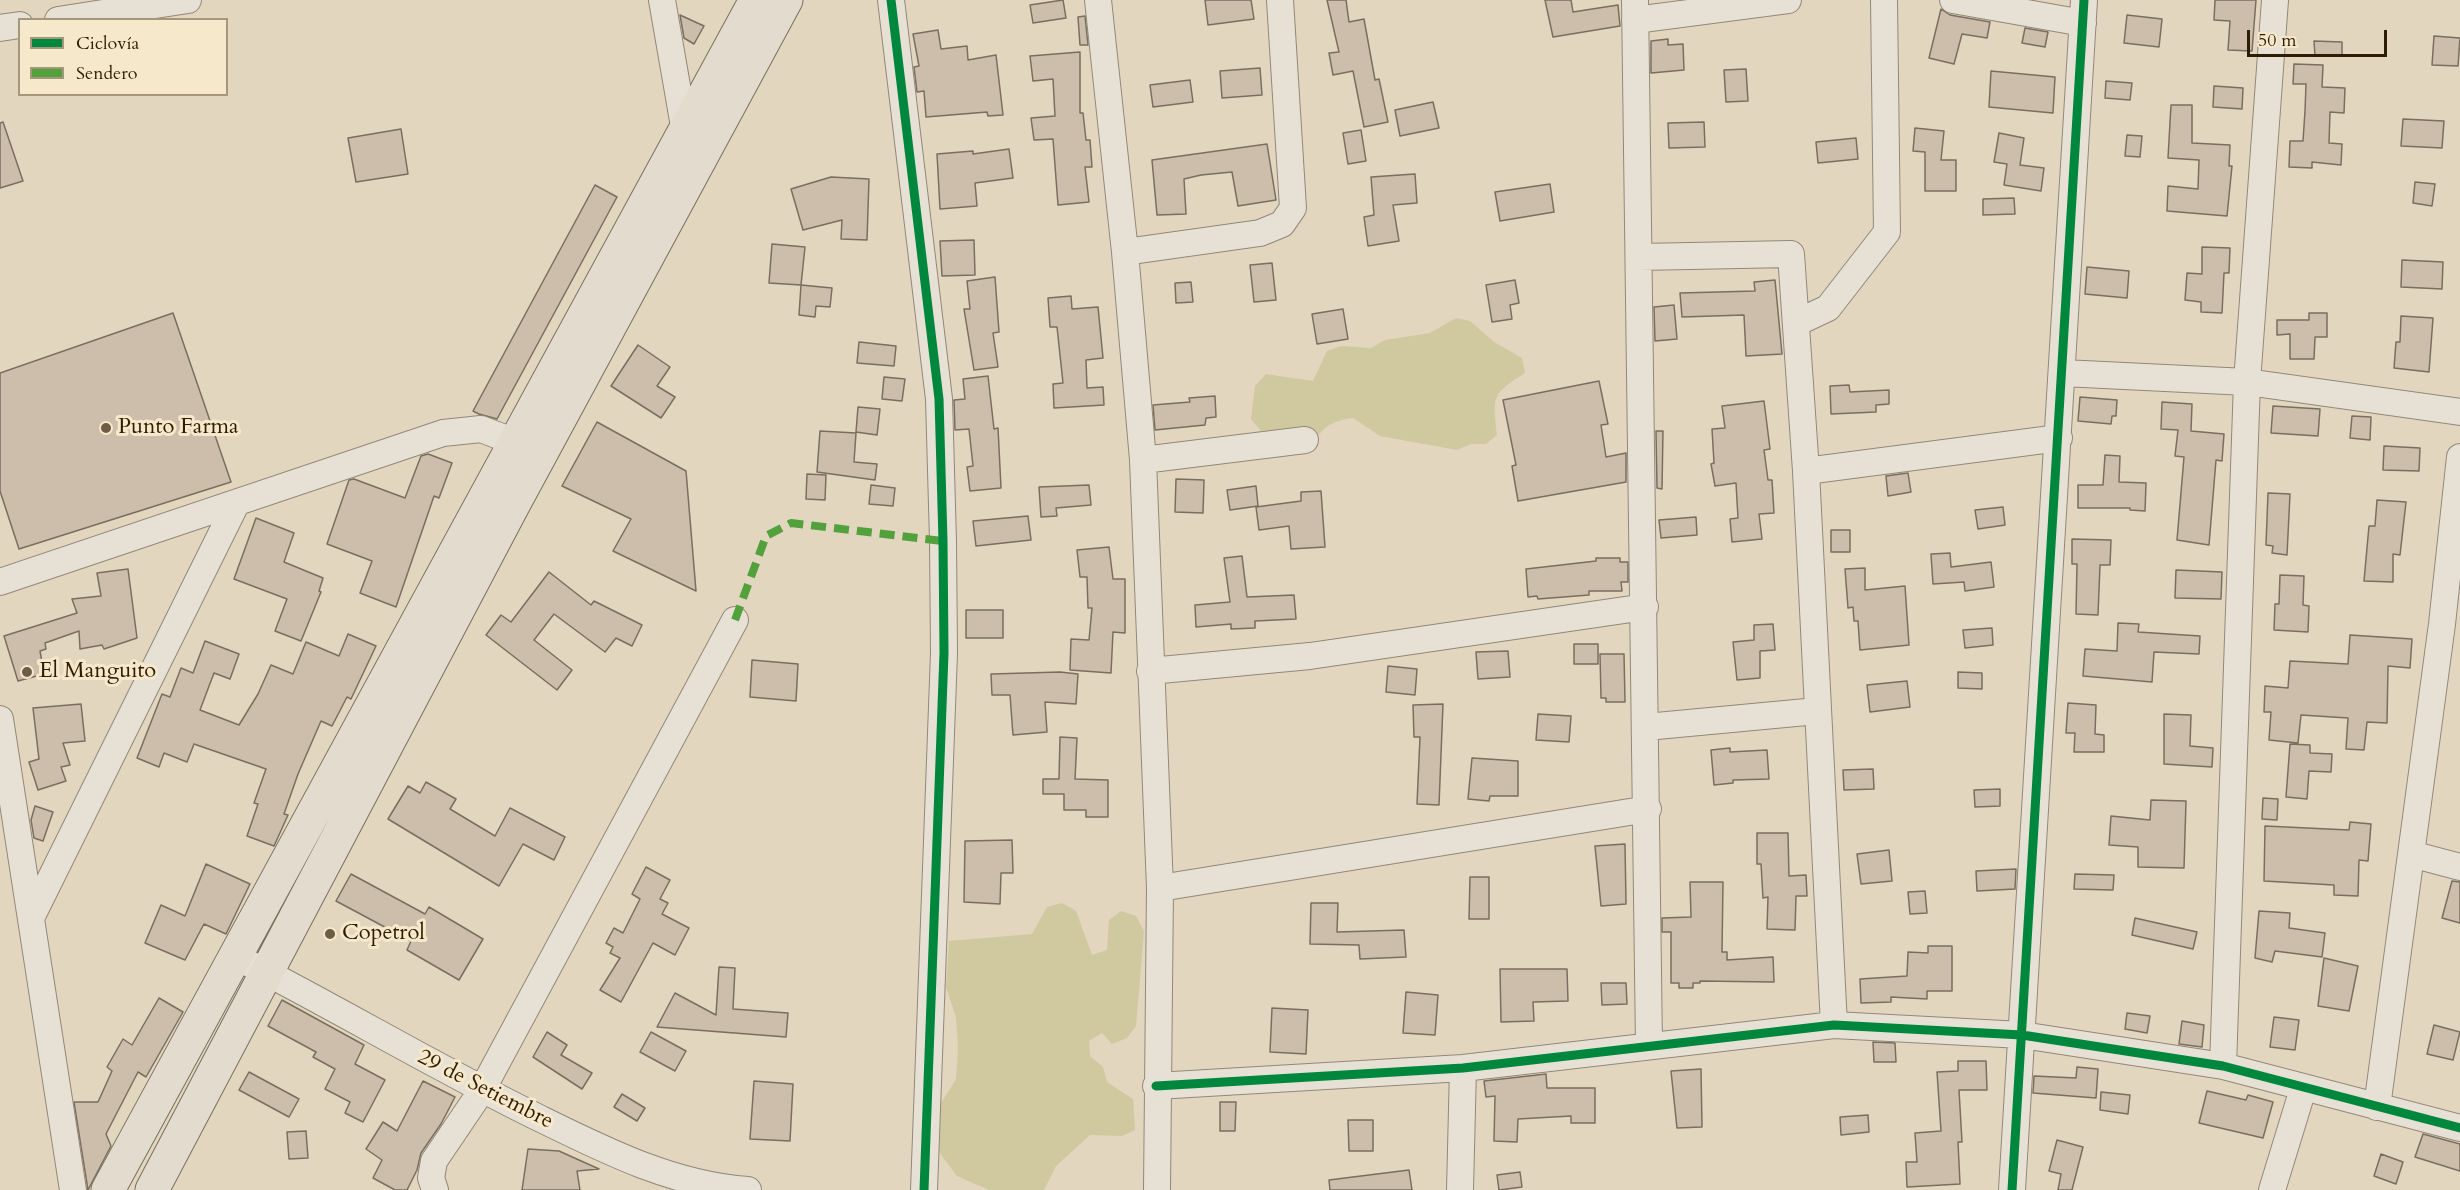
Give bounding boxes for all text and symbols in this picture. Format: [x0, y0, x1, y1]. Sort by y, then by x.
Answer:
legend [18, 18, 228, 96]
scale bar [2250, 18, 2390, 56]
text: 50 m [2258, 28, 2297, 53]
text: Ciclovía [76, 31, 139, 56]
text: Sendero [76, 61, 137, 86]
place label: Punto Farma [118, 415, 239, 441]
marker: Punto Farma [99, 421, 113, 435]
place label: El Manguito [39, 659, 156, 685]
marker: El Manguito [20, 665, 34, 679]
place label: Copetrol [342, 921, 425, 947]
marker: Copetrol [323, 927, 337, 941]
street label: 29 de Setiembre [413, 1045, 557, 1135]

